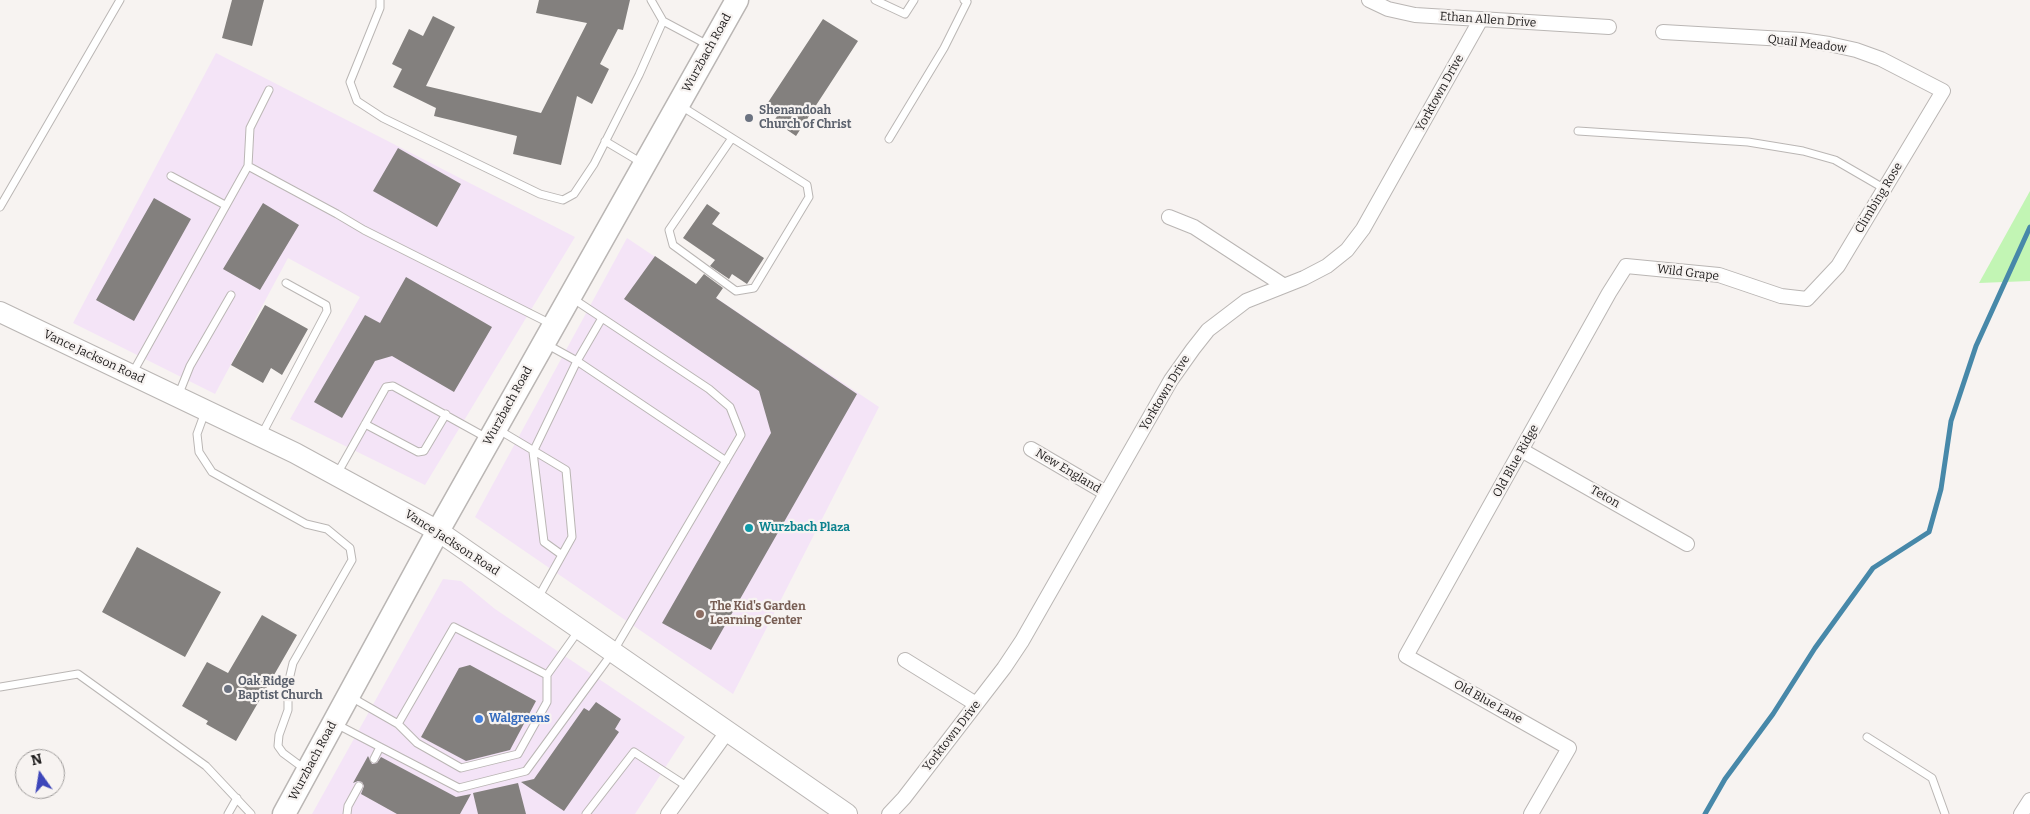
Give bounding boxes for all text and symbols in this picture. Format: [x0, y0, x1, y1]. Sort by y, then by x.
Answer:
street label: Ethan Allen Drive [1439, 9, 1537, 31]
street label: Wurzbach Road [679, 11, 735, 95]
street label: Quail Meadow [1767, 32, 1847, 56]
street label: Yorktown Drive [1413, 52, 1467, 134]
place label: Shenandoah Church of Christ [759, 104, 851, 132]
marker: Shenandoah Church of Christ [743, 112, 755, 124]
street label: Climbing Rose [1852, 160, 1906, 236]
street label: Wild Grape [1656, 262, 1720, 284]
street label: Vance Jackson Road [41, 327, 147, 387]
street label: Yorktown Drive [1137, 353, 1193, 433]
street label: Wurzbach Road [480, 364, 536, 448]
street label: Old Blue Ridge [1490, 422, 1542, 500]
street label: New England [1033, 446, 1103, 496]
street label: Teton [1588, 483, 1622, 511]
street label: Vance Jackson Road [402, 507, 502, 579]
place label: Wurzbach Plaza [759, 521, 850, 535]
marker: Wurzbach Plaza [743, 522, 755, 534]
place label: The Kid's Garden Learning Center [710, 600, 806, 628]
marker: The Kid's Garden Learning Center [694, 608, 706, 620]
place label: Oak Ridge Baptist Church [238, 675, 323, 703]
street label: Old Blue Lane [1451, 677, 1525, 727]
marker: Oak Ridge Baptist Church [222, 683, 234, 695]
street label: Yorktown Drive [920, 698, 984, 774]
place label: Walgreens [489, 712, 550, 726]
marker: Walgreens [473, 713, 485, 725]
street label: Wurzbach Road [286, 719, 340, 803]
north arrow [15, 749, 65, 799]
text: N [30, 750, 44, 769]

